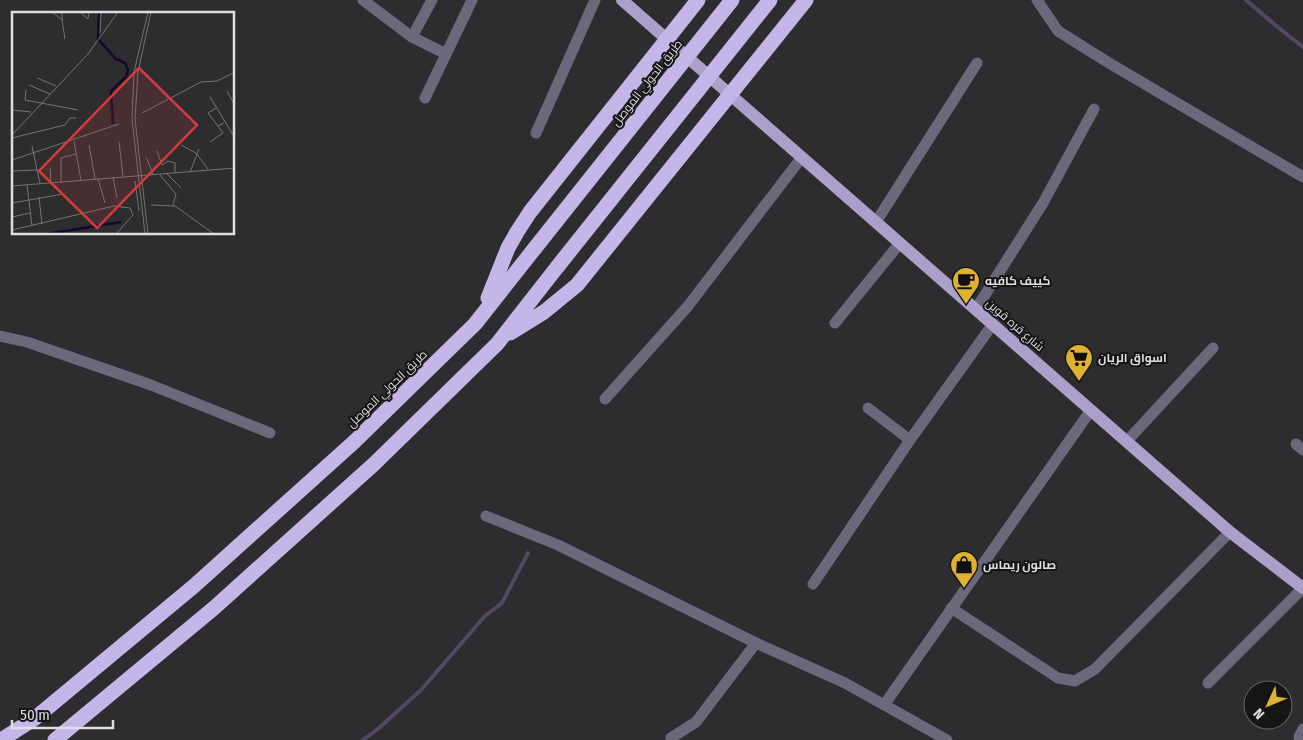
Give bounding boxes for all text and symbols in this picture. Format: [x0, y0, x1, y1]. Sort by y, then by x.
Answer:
inset map [12, 12, 235, 235]
street label: طريق الحولي الموصل [609, 37, 687, 131]
cafe icon: كييف كافيه [951, 266, 981, 305]
place label: كييف كافيه [985, 274, 1050, 288]
street label: شارع قره قوين [982, 296, 1047, 355]
supermarket icon: اسواق الريان [1064, 343, 1094, 382]
street label: طريق الحولي الموصل [344, 347, 432, 433]
place label: اسواق الريان [1098, 351, 1167, 366]
shop icon: صالون ريماس [949, 550, 979, 589]
place label: صالون ريماس [983, 558, 1056, 573]
north arrow [1243, 680, 1293, 730]
scale bar [12, 698, 114, 730]
text: N [1250, 705, 1268, 723]
text: 50 m [20, 706, 50, 724]

